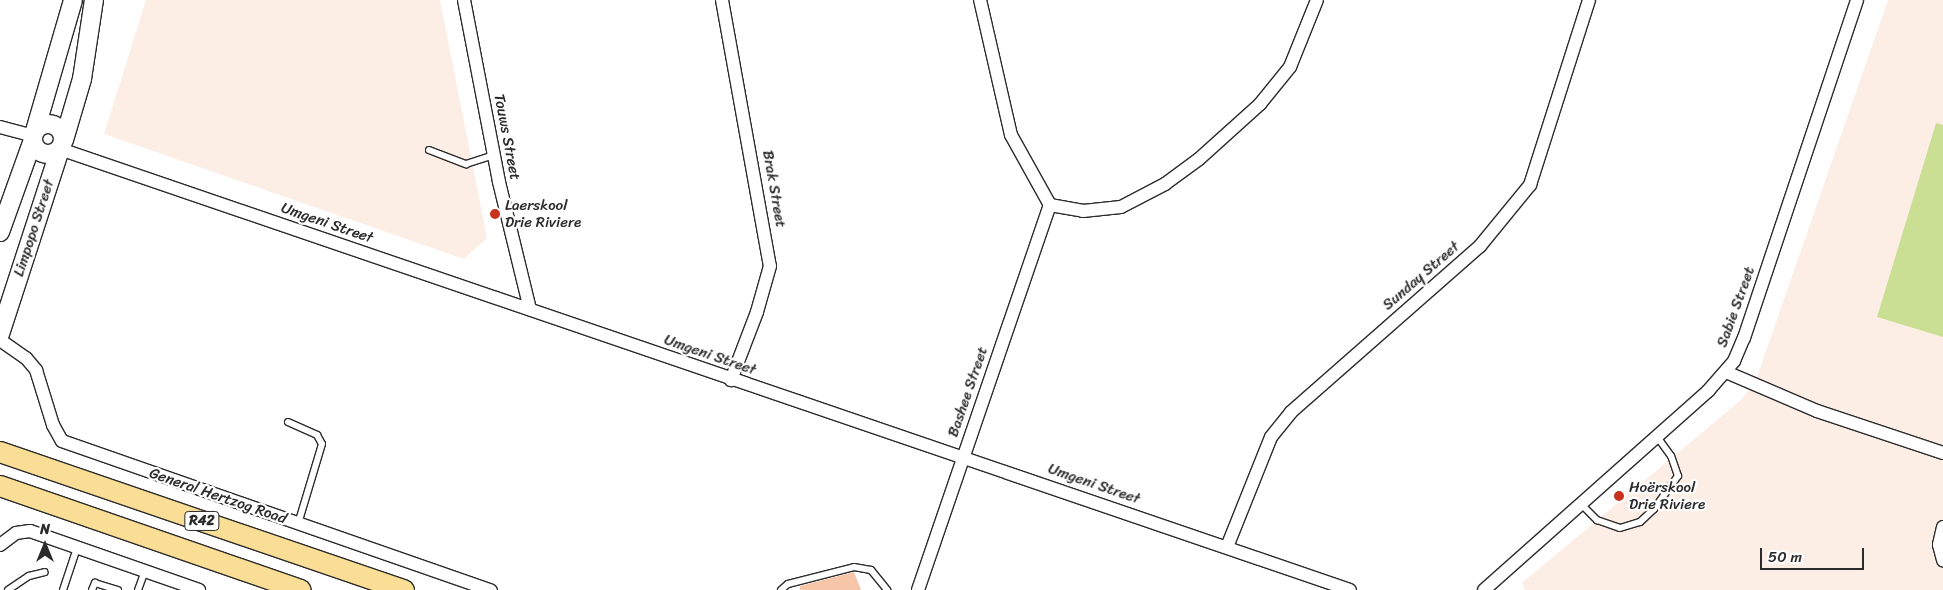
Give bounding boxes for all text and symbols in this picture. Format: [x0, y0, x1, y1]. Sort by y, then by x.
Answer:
street label: Touws Street [490, 92, 524, 182]
street label: Brak Street [758, 149, 790, 229]
street label: Limpopo Street [10, 177, 58, 279]
place label: Laerskool Drie Riviere [505, 196, 581, 231]
street label: Umgeni Street [278, 199, 376, 247]
marker: Laerskool Drie Riviere [489, 208, 501, 220]
street label: Sunday Street [1379, 238, 1463, 314]
street label: Sabie Street [1713, 264, 1759, 350]
street label: Umgeni Street [661, 331, 759, 379]
street label: Bashee Street [944, 345, 992, 439]
street label: Umgeni Street [1045, 460, 1143, 508]
street label: General Hertzog Road [147, 464, 289, 528]
place label: Hoërskool Drie Riviere [1629, 478, 1705, 513]
marker: Hoërskool Drie Riviere [1613, 490, 1625, 502]
road number: R42 [183, 510, 221, 532]
text: N [40, 517, 50, 542]
north arrow [20, 520, 70, 570]
scale bar [1763, 538, 1867, 570]
text: 50 m [1768, 544, 1802, 570]

